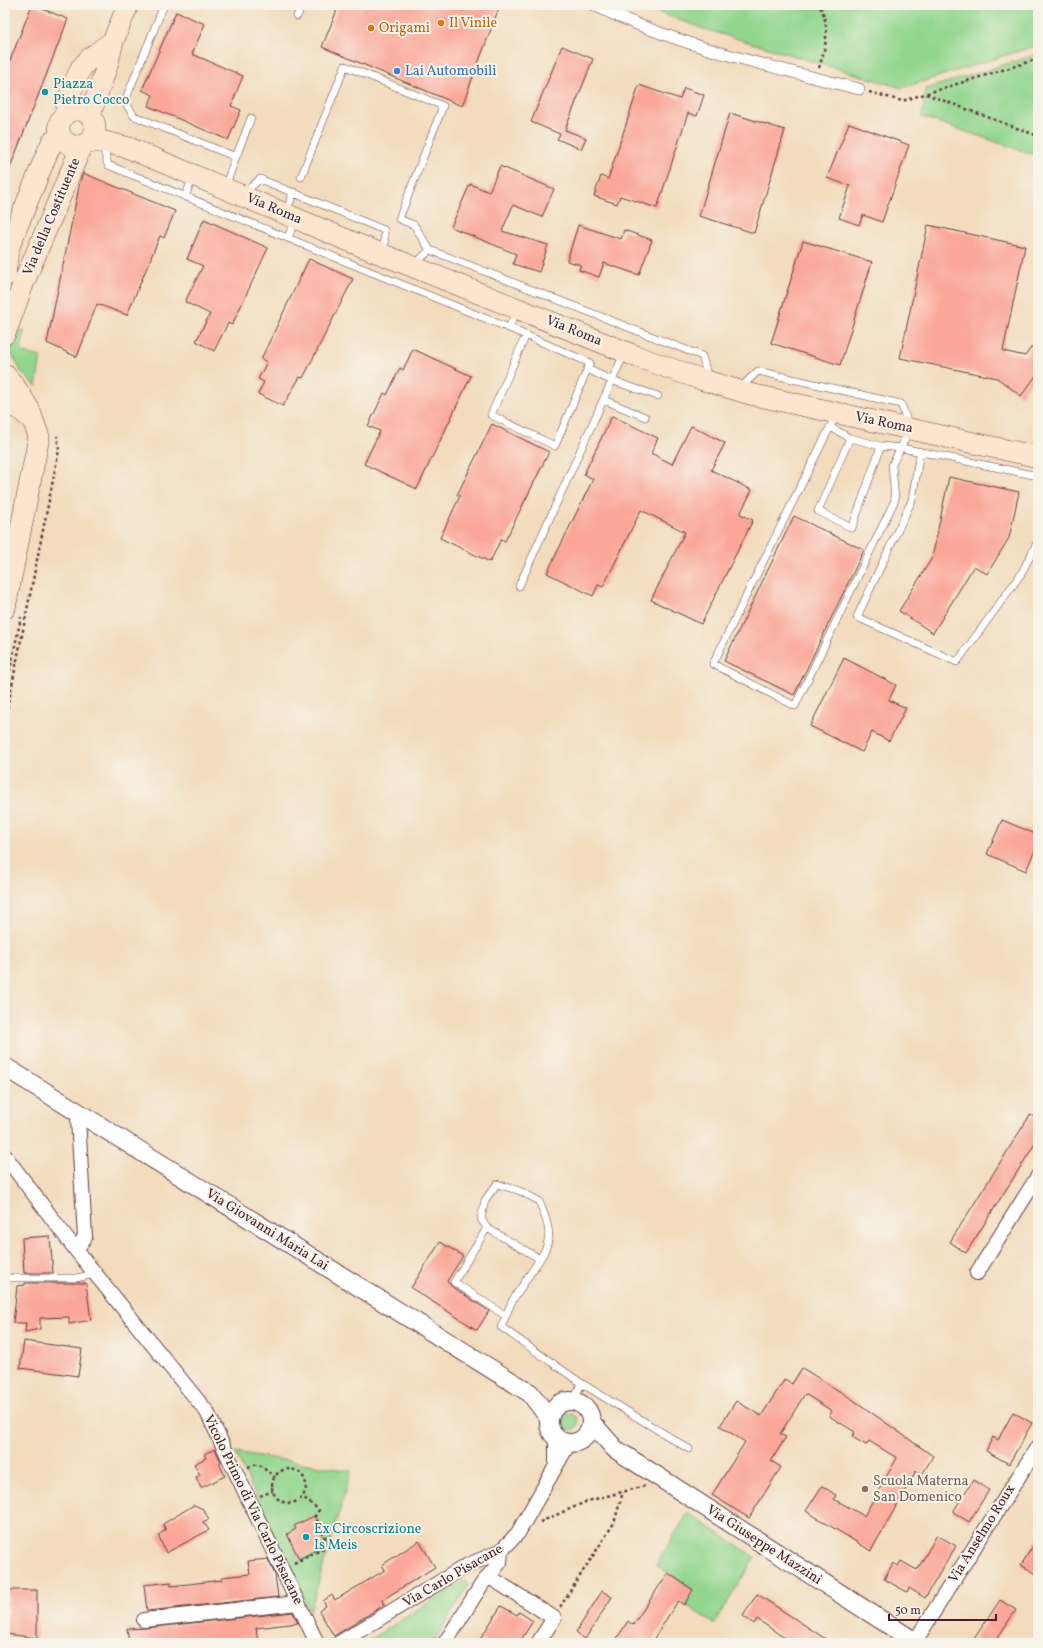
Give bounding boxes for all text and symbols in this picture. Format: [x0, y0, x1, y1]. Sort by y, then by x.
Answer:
place label: Il Vinile [449, 14, 497, 33]
marker: Il Vinile [436, 18, 446, 28]
place label: Origami [379, 19, 430, 38]
marker: Origami [366, 23, 376, 33]
place label: Lai Automobili [405, 62, 497, 81]
marker: Lai Automobili [392, 66, 402, 76]
place label: Piazza Pietro Cocco [53, 75, 130, 110]
marker: Piazza Pietro Cocco [40, 87, 50, 97]
street label: Via della Costituente [19, 155, 86, 279]
street label: Via Roma [243, 189, 305, 229]
street label: Via Roma [543, 311, 605, 351]
street label: Via Roma [853, 408, 915, 438]
street label: Via Giovanni Maria Lai [202, 1184, 332, 1276]
street label: Vicolo Primo di Via Carlo Pisacane [199, 1412, 308, 1609]
place label: Scuola Materna San Domenico [873, 1472, 969, 1507]
street label: Via Anselmo Roux [944, 1481, 1020, 1587]
marker: Scuola Materna San Domenico [860, 1484, 870, 1494]
street label: Via Giuseppe Mazzini [703, 1500, 825, 1590]
place label: Ex Circoscrizione Is Meis [314, 1520, 422, 1555]
marker: Ex Circoscrizione Is Meis [301, 1532, 311, 1542]
street label: Via Carlo Pisacane [399, 1539, 507, 1612]
scale bar [889, 1596, 996, 1622]
text: 50 m [895, 1603, 921, 1619]

